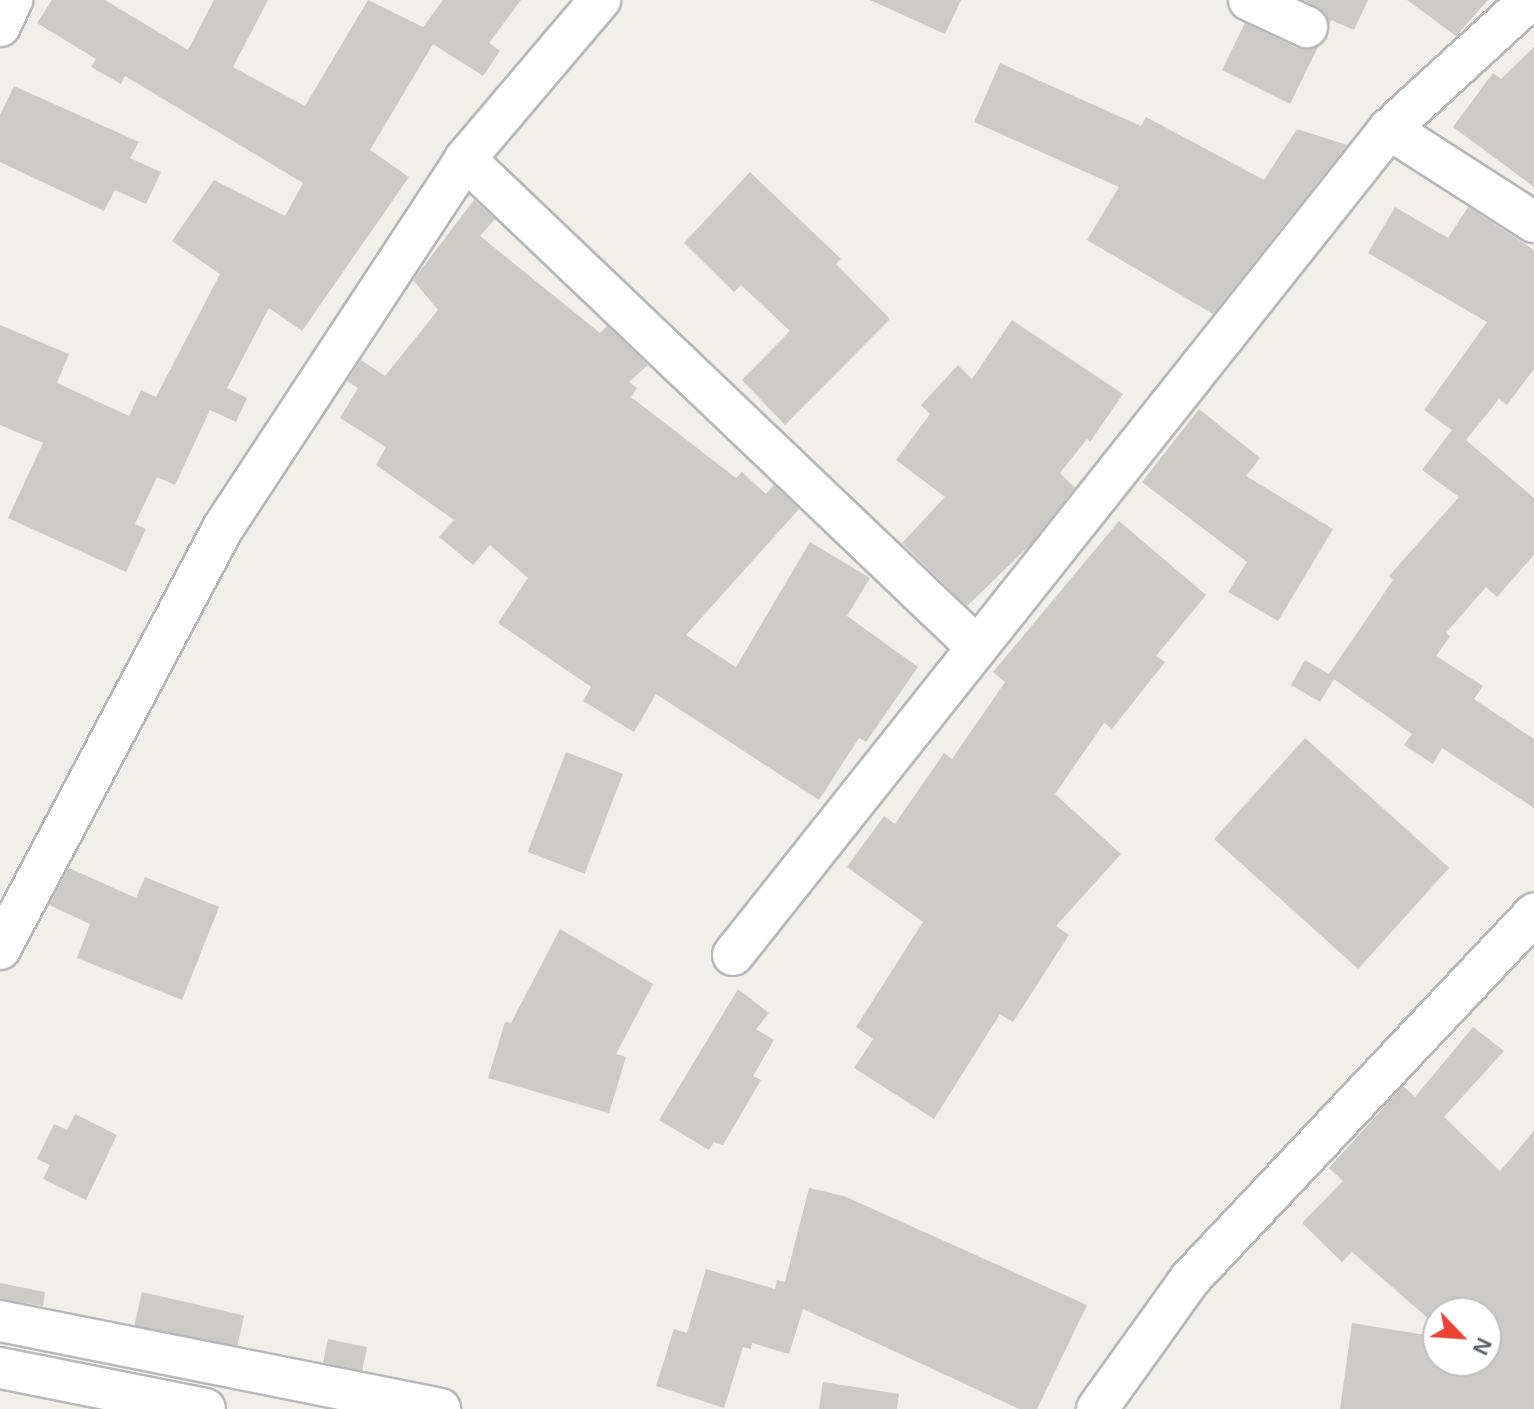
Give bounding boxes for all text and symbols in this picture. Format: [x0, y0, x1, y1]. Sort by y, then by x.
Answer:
north arrow [1422, 1297, 1502, 1377]
text: N [1468, 1334, 1497, 1359]

